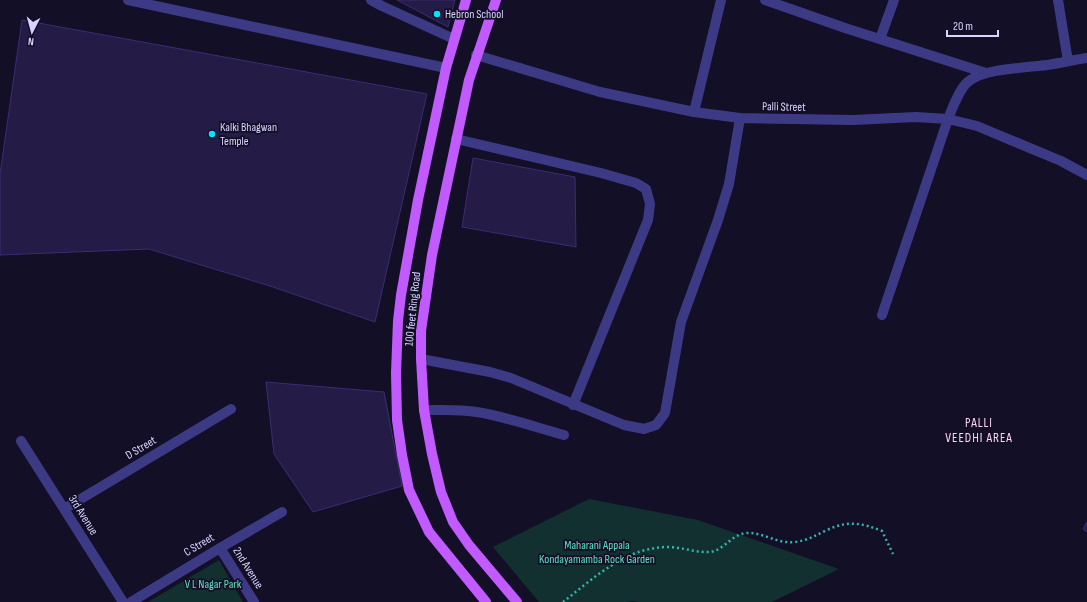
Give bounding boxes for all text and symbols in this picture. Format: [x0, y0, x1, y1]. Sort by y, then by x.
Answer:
place label: Hebron School [445, 7, 503, 22]
marker: Hebron School [432, 9, 442, 19]
north arrow [12, 12, 52, 52]
scale bar [947, 12, 998, 38]
text: 20 m [953, 19, 973, 34]
text: N [27, 35, 35, 48]
street label: Palli Street [762, 99, 806, 115]
place label: Kalki Bhagwan Temple [220, 120, 277, 149]
marker: Kalki Bhagwan Temple [207, 129, 217, 139]
street label: 100 feet Ring Road [402, 271, 424, 347]
district label: PALLI VEEDHI AREA [945, 415, 1013, 446]
street label: D Street [123, 433, 159, 463]
street label: 3rd Avenue [65, 492, 101, 538]
street label: C Street [181, 530, 217, 560]
park label: Maharani Appala Kondayamamba Rock Garden [539, 538, 655, 567]
street label: 2nd Avenue [229, 544, 267, 592]
park label: V L Nagar Park [185, 577, 242, 592]

